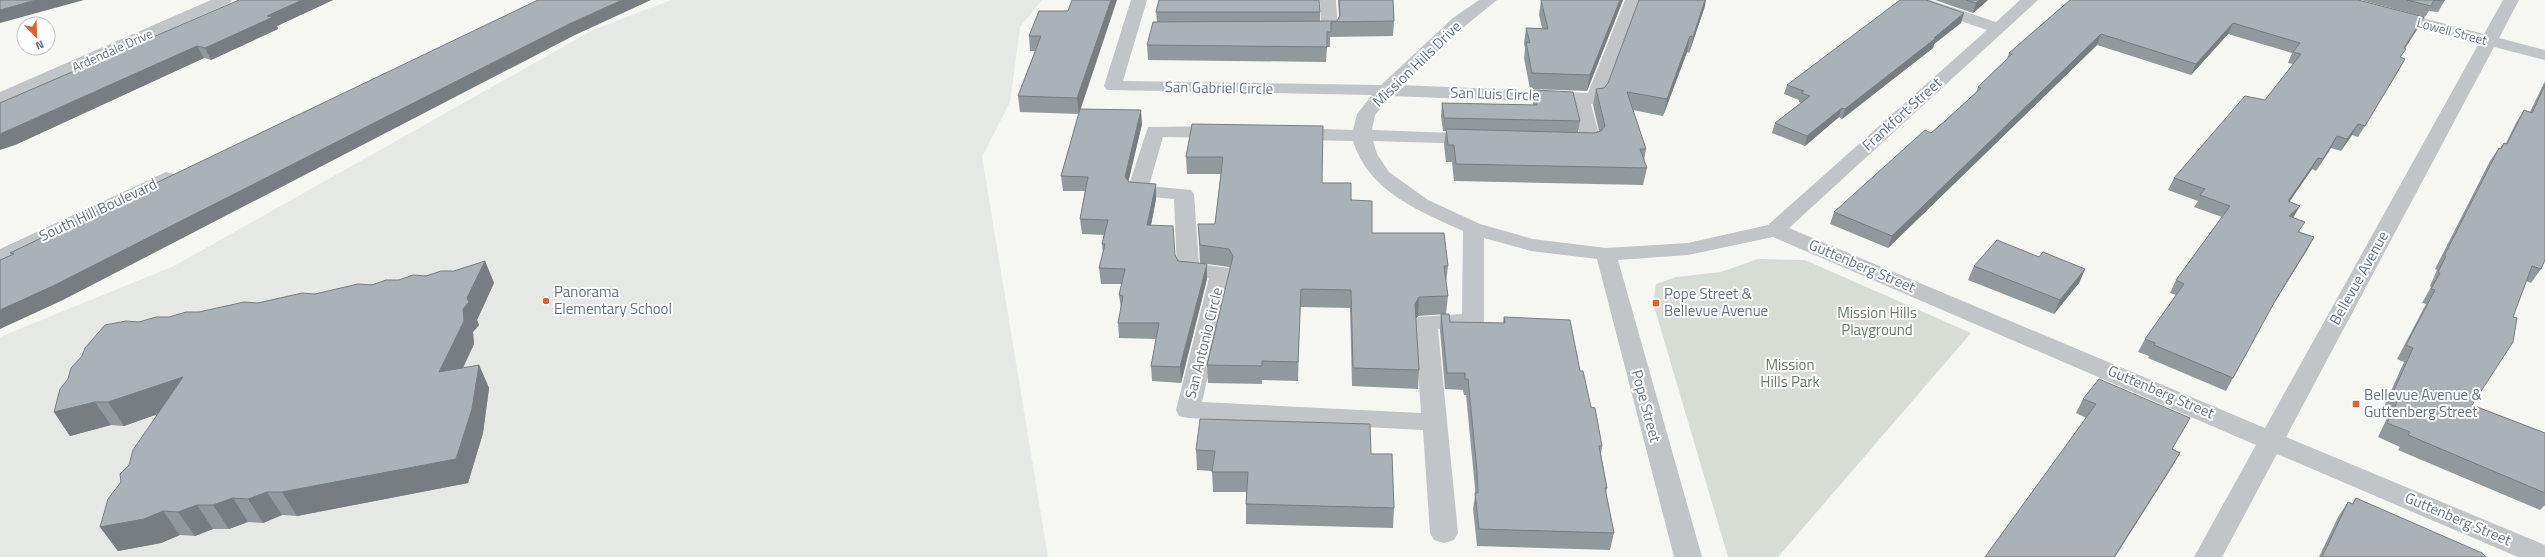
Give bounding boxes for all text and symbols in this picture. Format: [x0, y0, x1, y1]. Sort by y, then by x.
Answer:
street label: Lowell Street [2415, 12, 2490, 50]
street label: Mission Hills Drive [1367, 15, 1466, 112]
north arrow [16, 16, 56, 56]
street label: Ardendale Drive [68, 23, 156, 77]
text: N [33, 36, 47, 54]
street label: Frankfort Street [1857, 71, 1947, 156]
street label: San Gabriel Circle [1165, 75, 1273, 100]
street label: San Luis Circle [1450, 80, 1540, 107]
street label: South Hill Boulevard [35, 172, 161, 247]
street label: Bellevue Avenue [2323, 227, 2394, 329]
street label: Guttenberg Street [1805, 233, 1920, 299]
place label: Panorama Elementary School [554, 280, 672, 320]
place label: Pope Street & Bellevue Avenue [1664, 282, 1768, 322]
street label: San Antonio Circle [1179, 285, 1228, 401]
marker: Panorama Elementary School [541, 296, 551, 306]
marker: Pope Street & Bellevue Avenue [1651, 298, 1661, 308]
park label: Mission Hills Playground [1837, 301, 1917, 341]
park label: Mission Hills Park [1760, 353, 1820, 393]
street label: Guttenberg Street [2104, 359, 2219, 425]
street label: Pope Street [1626, 367, 1667, 445]
place label: Bellevue Avenue & Guttenberg Street [2364, 383, 2482, 423]
marker: Bellevue Avenue & Guttenberg Street [2351, 399, 2361, 409]
street label: Guttenberg Street [2401, 486, 2516, 552]

